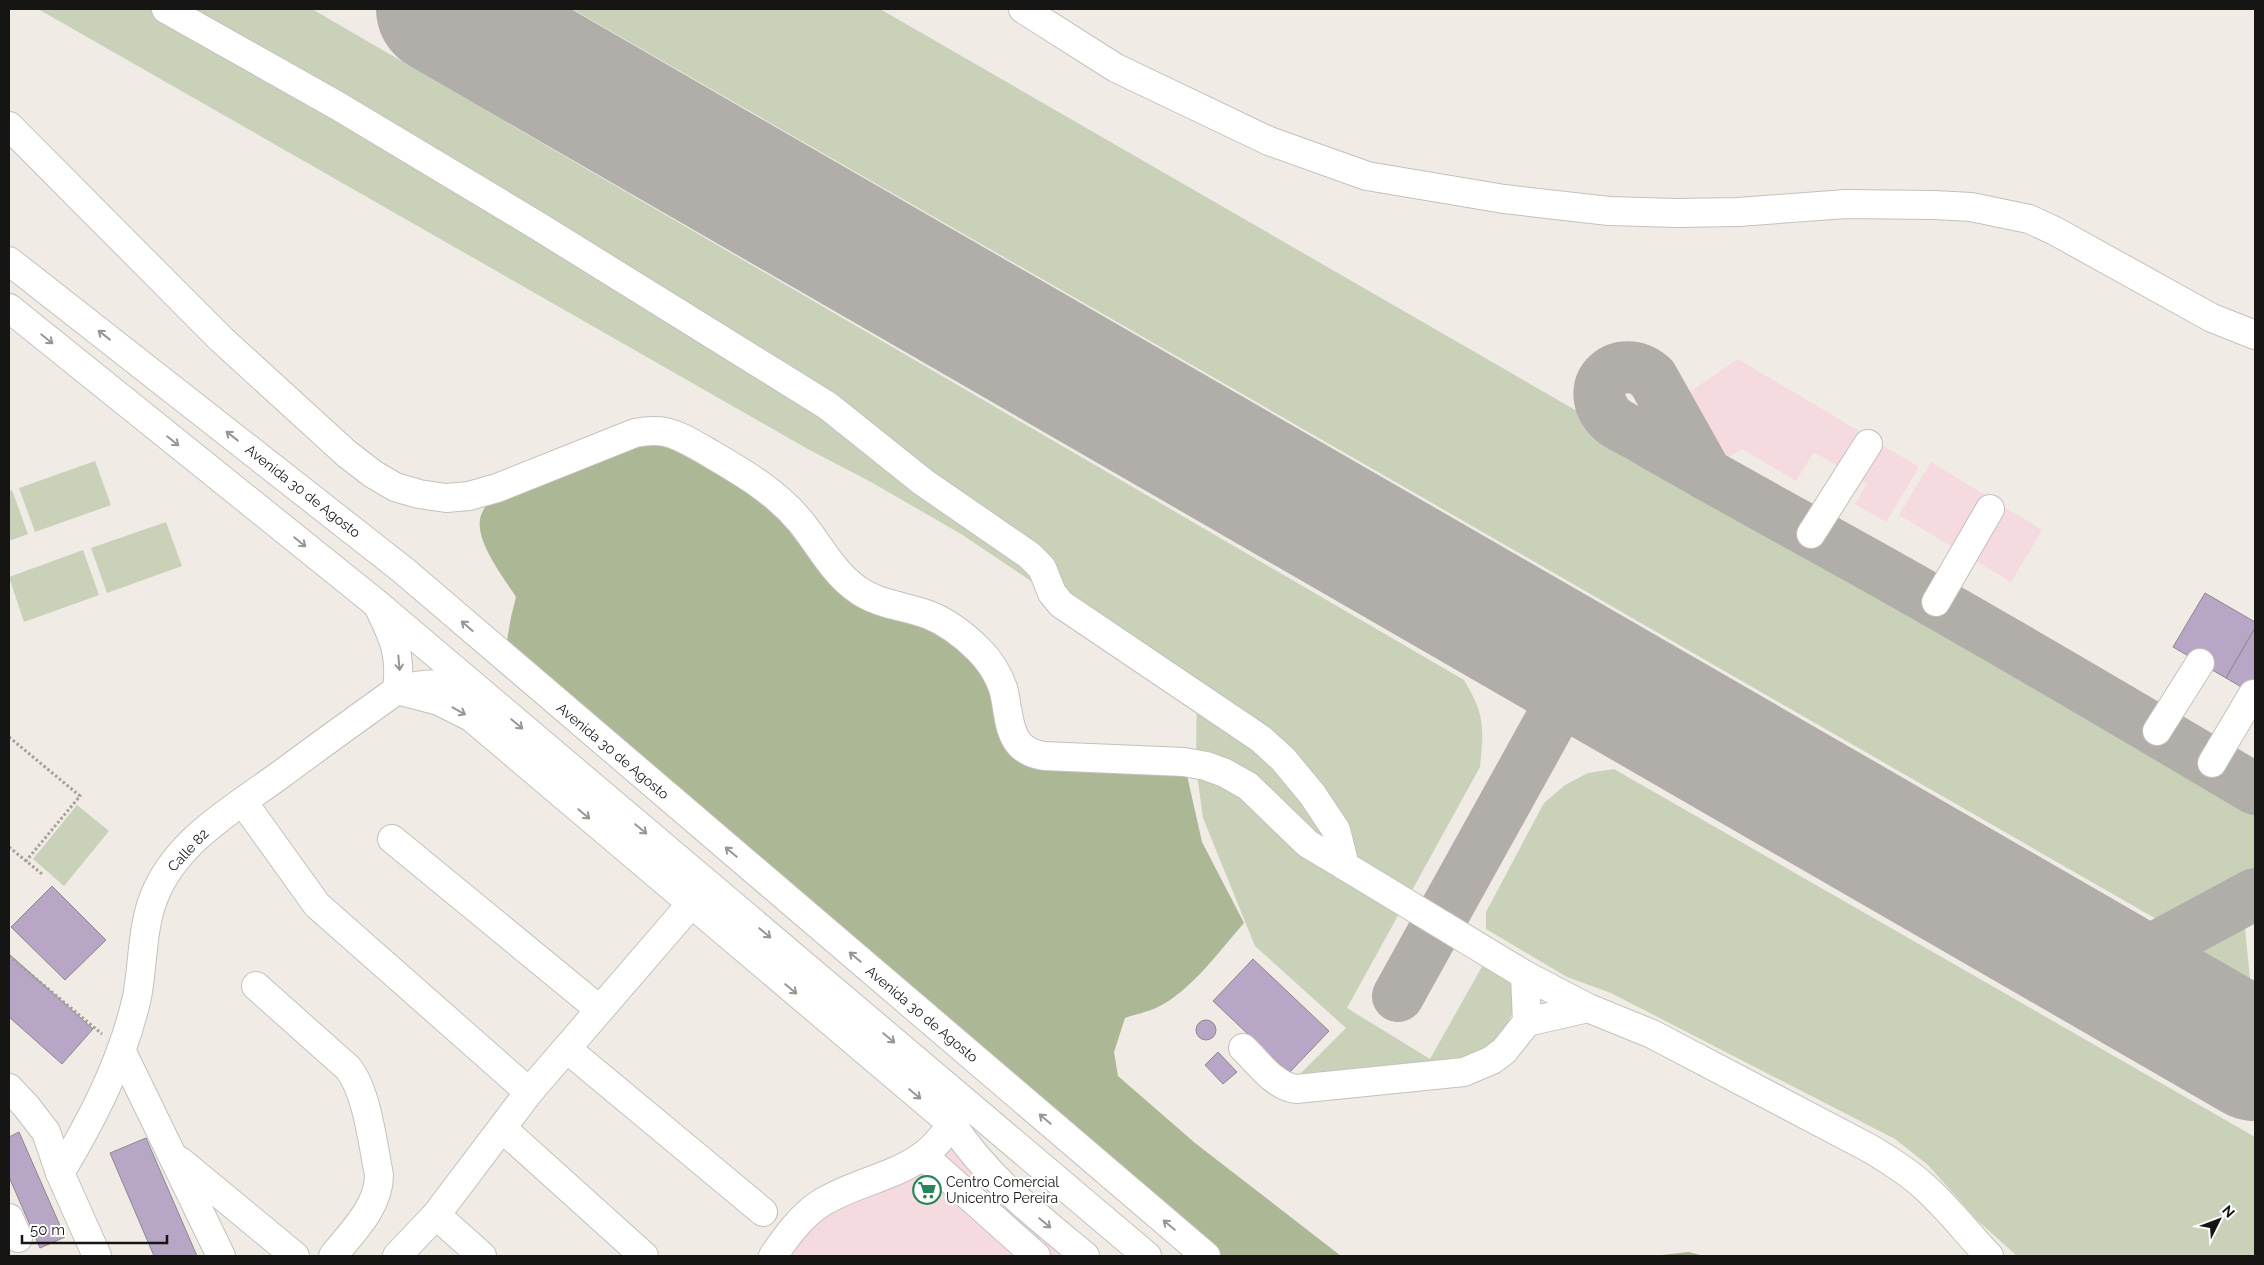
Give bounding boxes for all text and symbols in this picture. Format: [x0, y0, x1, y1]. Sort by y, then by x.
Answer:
one-way arrow [98, 330, 111, 341]
one-way arrow [40, 333, 53, 344]
one-way arrow [226, 430, 239, 441]
one-way arrow [167, 435, 180, 446]
street label: Avenida 30 de Agosto [242, 441, 364, 541]
one-way arrow [293, 537, 306, 548]
one-way arrow [461, 620, 474, 631]
one-way arrow [394, 654, 404, 670]
street label: Avenida 30 de Agosto [554, 700, 672, 802]
one-way arrow [452, 706, 466, 716]
one-way arrow [510, 718, 523, 729]
one-way arrow [578, 808, 591, 820]
one-way arrow [634, 823, 647, 834]
street label: Calle 82 [164, 825, 212, 875]
one-way arrow [725, 846, 738, 857]
one-way arrow [758, 928, 771, 939]
one-way arrow [849, 952, 862, 963]
street label: Avenida 30 de Agosto [863, 963, 981, 1065]
one-way arrow [785, 983, 798, 994]
one-way arrow [882, 1033, 895, 1044]
one-way arrow [909, 1088, 922, 1099]
one-way arrow [1039, 1114, 1052, 1125]
place label: Centro Comercial Unicentro Pereira [946, 1174, 1059, 1206]
supermarket icon: Centro Comercial Unicentro Pereira [912, 1175, 942, 1205]
north arrow [2194, 1195, 2244, 1245]
text: N [2219, 1202, 2238, 1221]
scale bar [22, 1212, 168, 1244]
one-way arrow [1038, 1217, 1051, 1228]
one-way arrow [1163, 1219, 1176, 1230]
text: 50 m [30, 1221, 65, 1239]

